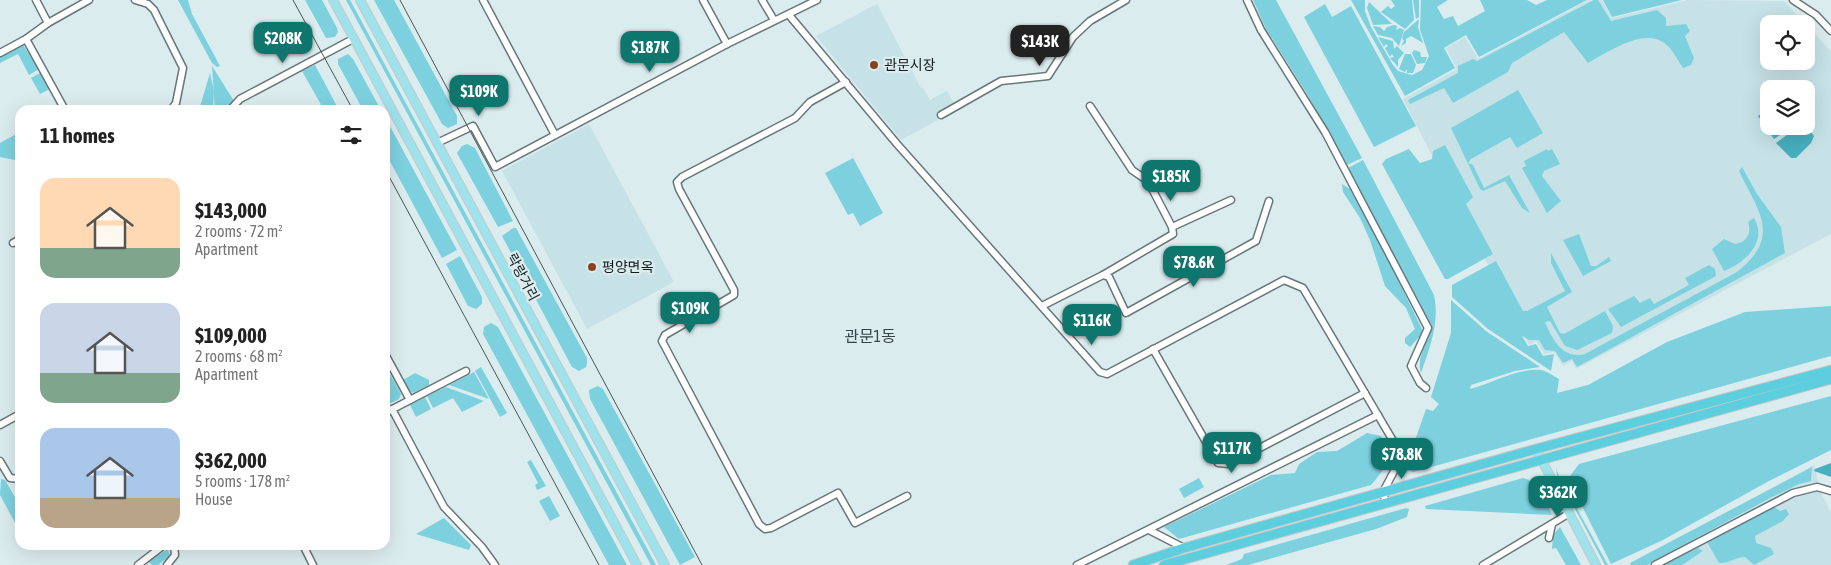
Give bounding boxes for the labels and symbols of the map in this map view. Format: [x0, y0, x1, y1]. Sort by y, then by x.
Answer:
pin: $208K [248, 22, 318, 64]
pin: $143K [1005, 24, 1075, 67]
pin: $187K [615, 30, 685, 73]
place label: 관문시장 [884, 57, 936, 73]
marker: 관문시장 [868, 59, 880, 71]
pin: $109K [444, 74, 514, 117]
pin: $185K [1136, 160, 1206, 202]
pin: $78.6K [1153, 246, 1235, 288]
street label: 락랑거리 [504, 250, 542, 304]
place label: 평양면옥 [602, 259, 654, 275]
marker: 평양면옥 [586, 261, 598, 273]
pin: $109K [655, 292, 725, 334]
pin: $116K [1057, 304, 1127, 346]
district label: 관문1동 [844, 327, 896, 345]
pin: $117K [1197, 432, 1267, 474]
pin: $78.8K [1361, 438, 1443, 480]
pin: $362K [1523, 476, 1593, 518]

